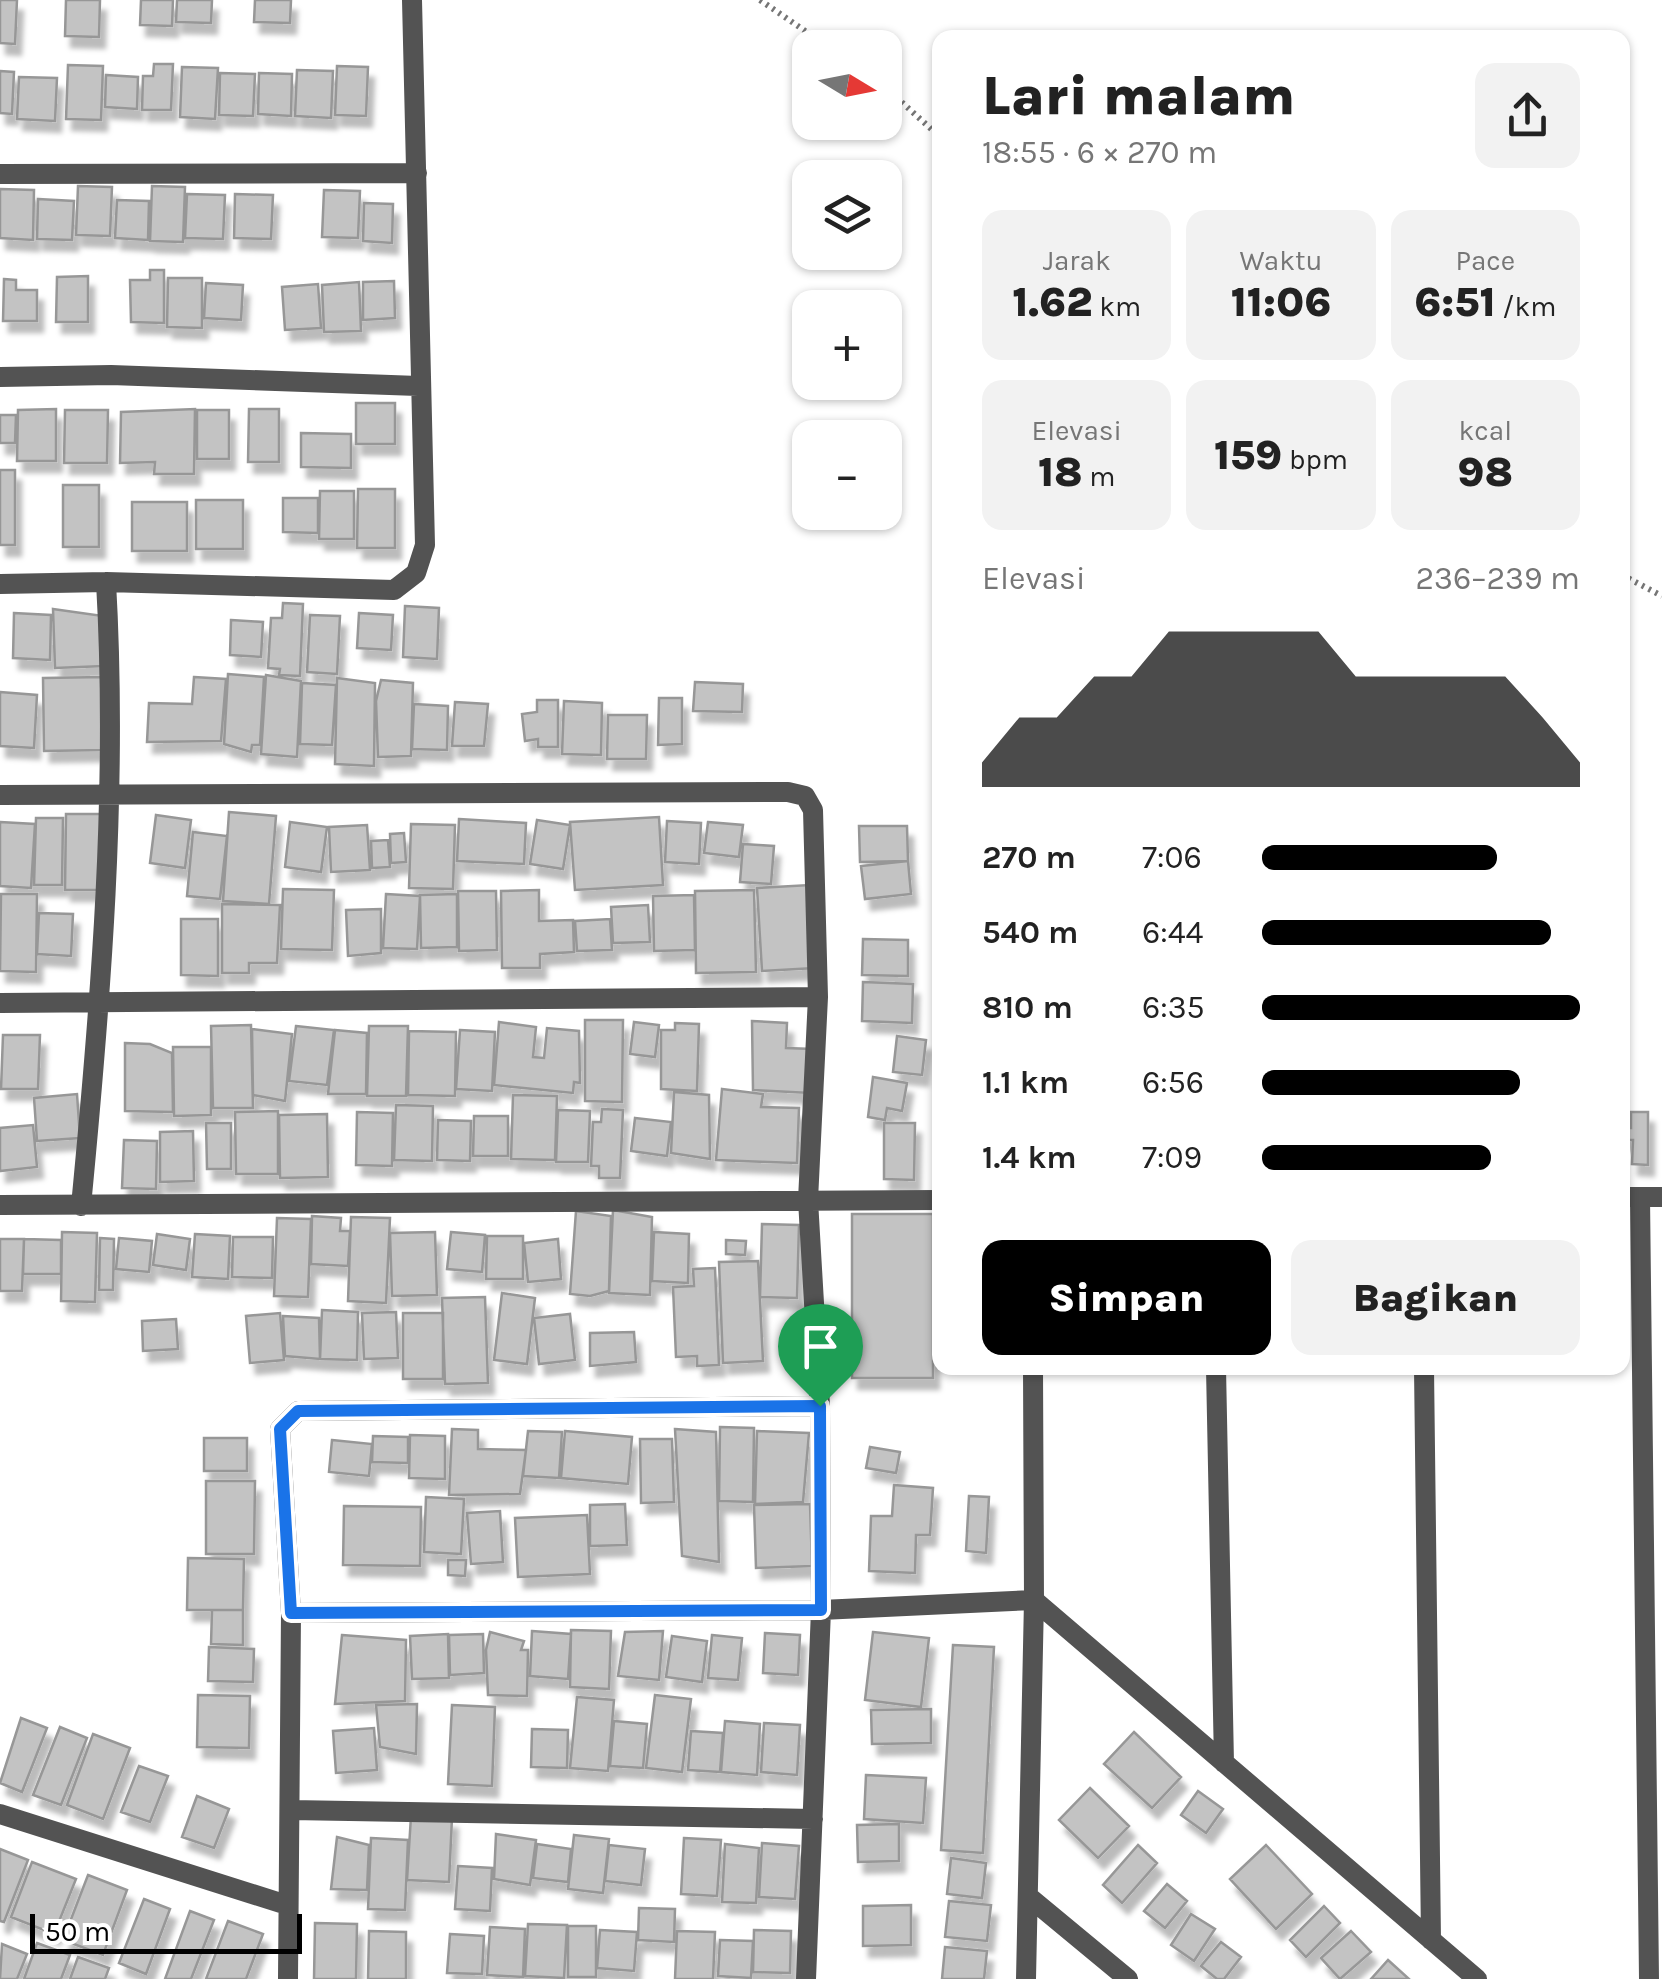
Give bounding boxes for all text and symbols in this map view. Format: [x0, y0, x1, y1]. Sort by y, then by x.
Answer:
north arrow [792, 30, 902, 140]
map controls [792, 30, 902, 530]
button: share [1475, 63, 1580, 168]
text: Lari malam [982, 64, 1295, 128]
text: 18:55 · 6 × 270 m [982, 134, 1217, 171]
button: layers [792, 160, 902, 270]
text: Jarak [1043, 244, 1111, 277]
text: Waktu [1240, 244, 1322, 277]
text: Pace [1455, 244, 1515, 277]
text: 1.62 [1012, 277, 1093, 327]
text: 11:06 [1231, 277, 1331, 327]
text: 6:51 [1414, 277, 1496, 327]
button: + [792, 290, 902, 400]
text: km [1093, 290, 1141, 323]
text: /km [1496, 290, 1556, 323]
text: Elevasi [1031, 414, 1122, 447]
text: kcal [1459, 414, 1512, 447]
button: − [792, 420, 902, 530]
text: 159 [1214, 430, 1282, 480]
text: bpm [1282, 443, 1348, 476]
text: 18 [1038, 447, 1083, 497]
text: 98 [1458, 447, 1513, 497]
text: m [1083, 460, 1115, 493]
text: Elevasi [982, 560, 1085, 597]
text: 236–239 m [1416, 560, 1580, 597]
text: 270 m [982, 839, 1076, 876]
text: 7:06 [1142, 839, 1202, 876]
text: 540 m [982, 914, 1078, 951]
text: 6:44 [1142, 914, 1203, 951]
text: 810 m [982, 989, 1073, 1026]
text: 6:35 [1142, 989, 1205, 1026]
text: 1.1 km [982, 1064, 1069, 1101]
text: 6:56 [1142, 1064, 1204, 1101]
text: 1.4 km [982, 1139, 1077, 1176]
text: 7:09 [1142, 1139, 1202, 1176]
button: Simpan [982, 1240, 1271, 1355]
button: Bagikan [1291, 1240, 1580, 1355]
pin [778, 1304, 863, 1407]
icon: arrive [793, 1319, 848, 1374]
scale bar [30, 1909, 302, 1954]
text: 50 m [45, 1915, 110, 1948]

